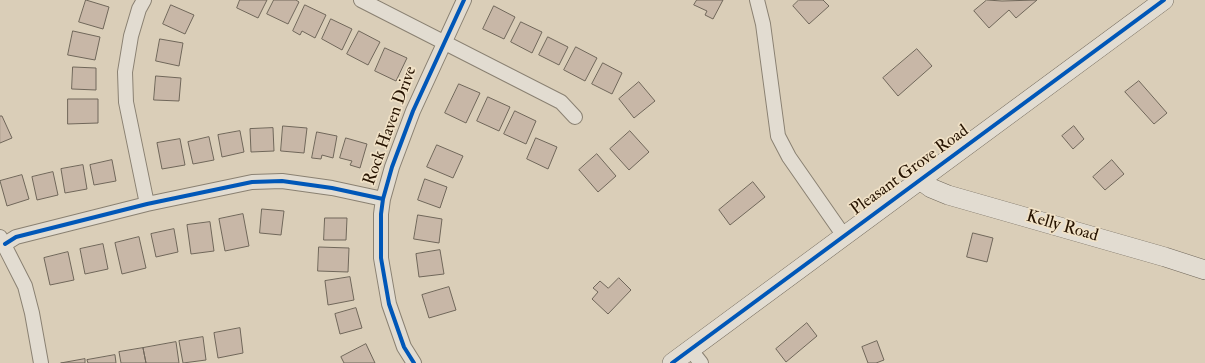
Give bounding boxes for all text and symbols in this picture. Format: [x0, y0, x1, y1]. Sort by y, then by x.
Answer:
street label: Rock Haven Drive [360, 64, 422, 188]
street label: Pleasant Grove Road [847, 121, 973, 221]
street label: Kelly Road [1024, 207, 1100, 247]

